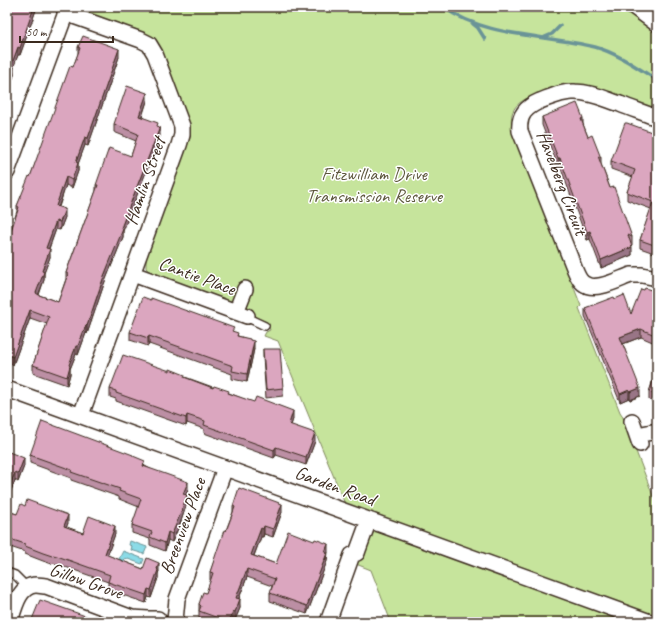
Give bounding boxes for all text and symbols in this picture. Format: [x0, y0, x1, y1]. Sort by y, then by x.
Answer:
scale bar [20, 18, 113, 44]
text: 50 m [26, 24, 48, 40]
street label: Havelberg Circuit [531, 127, 594, 240]
street label: Hamlin Street [119, 132, 172, 228]
park label: Fitzwilliam Drive Transmission Reserve [306, 162, 444, 208]
street label: Cantie Place [155, 251, 240, 302]
street label: Garden Road [292, 460, 382, 513]
street label: Breenview Place [154, 473, 212, 578]
street label: Gillow Grove [46, 557, 127, 605]

